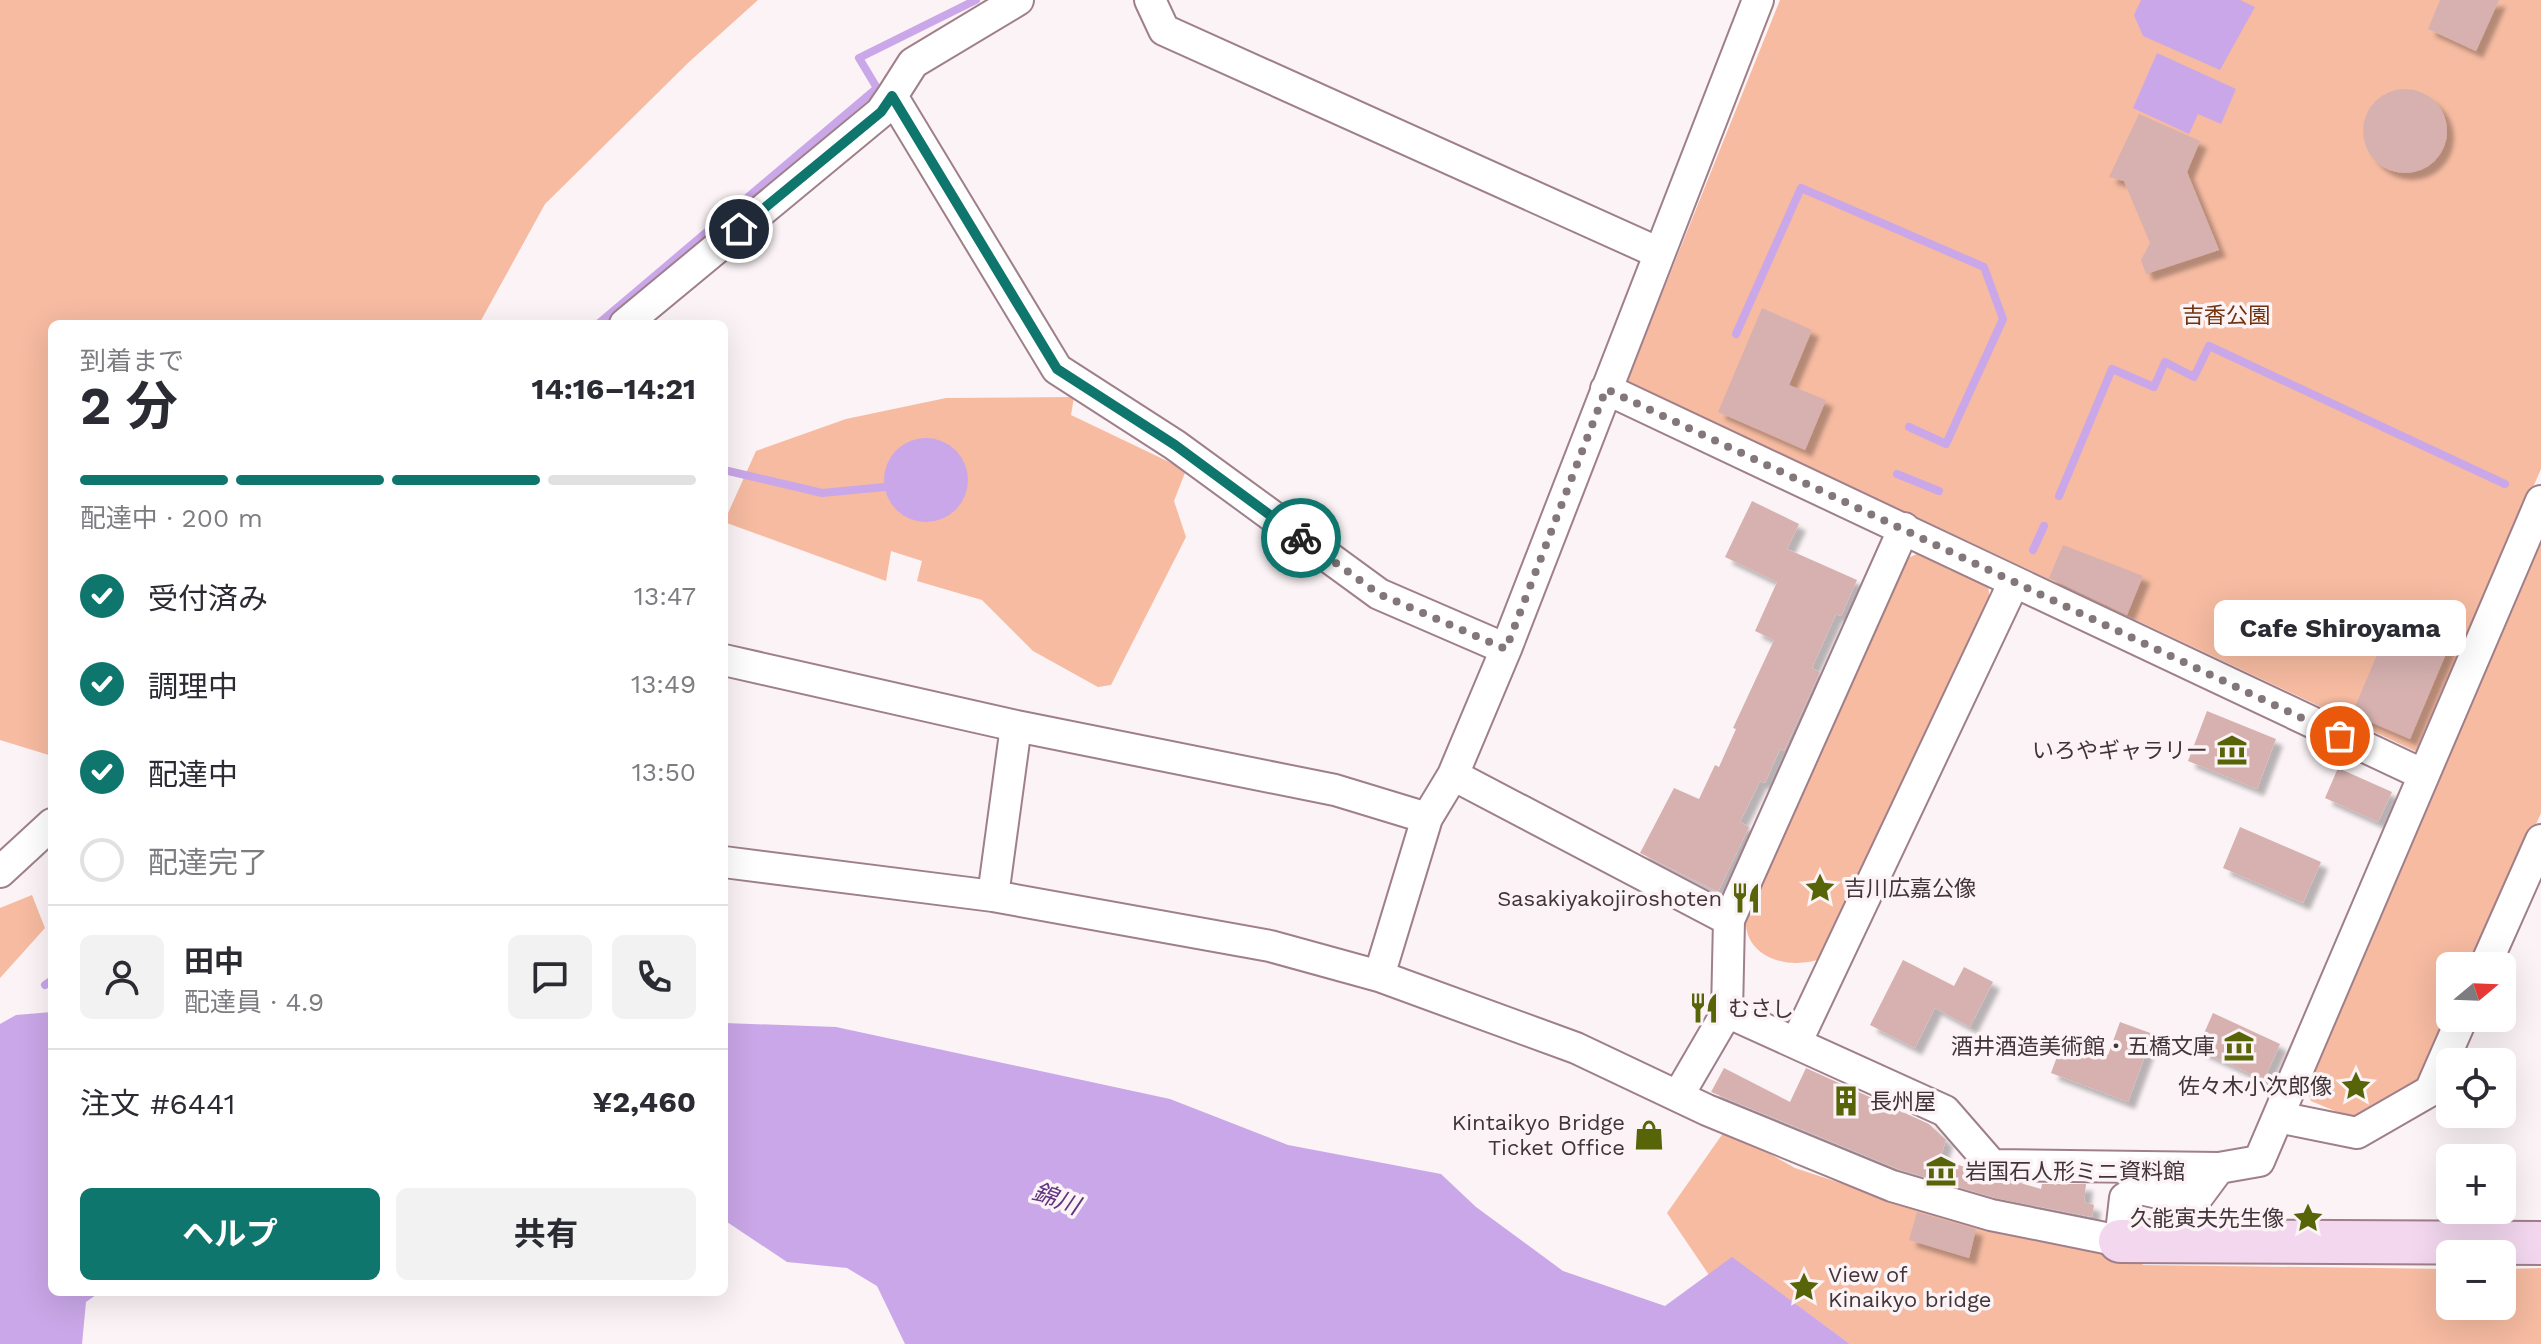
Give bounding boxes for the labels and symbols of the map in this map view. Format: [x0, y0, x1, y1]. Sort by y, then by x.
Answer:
pin [705, 195, 773, 263]
park label: 吉香公園 [2182, 303, 2270, 328]
courier [1261, 498, 1341, 578]
callout: Cafe Shiroyama [2214, 600, 2466, 656]
pin [2306, 702, 2374, 770]
museum icon: いろやギャラリー [2215, 733, 2249, 767]
place label: いろやギャラリー [2032, 738, 2208, 763]
place icon: 吉川広嘉公像 [1803, 871, 1837, 905]
place label: 吉川広嘉公像 [1844, 876, 1976, 901]
restaurant icon: Sasakiyakojiroshoten [1729, 881, 1763, 915]
place label: Sasakiyakojiroshoten [1497, 886, 1722, 911]
north arrow [2436, 952, 2516, 1032]
restaurant icon: むさし [1687, 991, 1721, 1025]
place label: むさし [1728, 996, 1794, 1021]
museum icon: 酒井酒造美術館・五橋文庫 [2222, 1029, 2256, 1063]
place label: 酒井酒造美術館・五橋文庫 [1951, 1034, 2215, 1059]
place icon: 佐々木小次郎像 [2339, 1069, 2373, 1103]
place label: 佐々木小次郎像 [2178, 1074, 2332, 1099]
building icon: 長州屋 [1829, 1084, 1863, 1118]
place label: 長州屋 [1870, 1089, 1936, 1114]
place label: Kintaikyo Bridge Ticket Office [1452, 1110, 1625, 1160]
shop icon: Kintaikyo Bridge Ticket Office [1632, 1118, 1666, 1152]
museum icon: 岩国石人形ミニ資料館 [1924, 1154, 1958, 1188]
place label: 岩国石人形ミニ資料館 [1965, 1159, 2185, 1184]
water label: 錦川 [1029, 1178, 1086, 1221]
place icon: 久能寅夫先生像 [2291, 1201, 2325, 1235]
place label: 久能寅夫先生像 [2130, 1206, 2284, 1231]
place label: View of Kinaikyo bridge [1828, 1262, 1992, 1312]
place icon: View of Kinaikyo bridge [1787, 1270, 1821, 1304]

